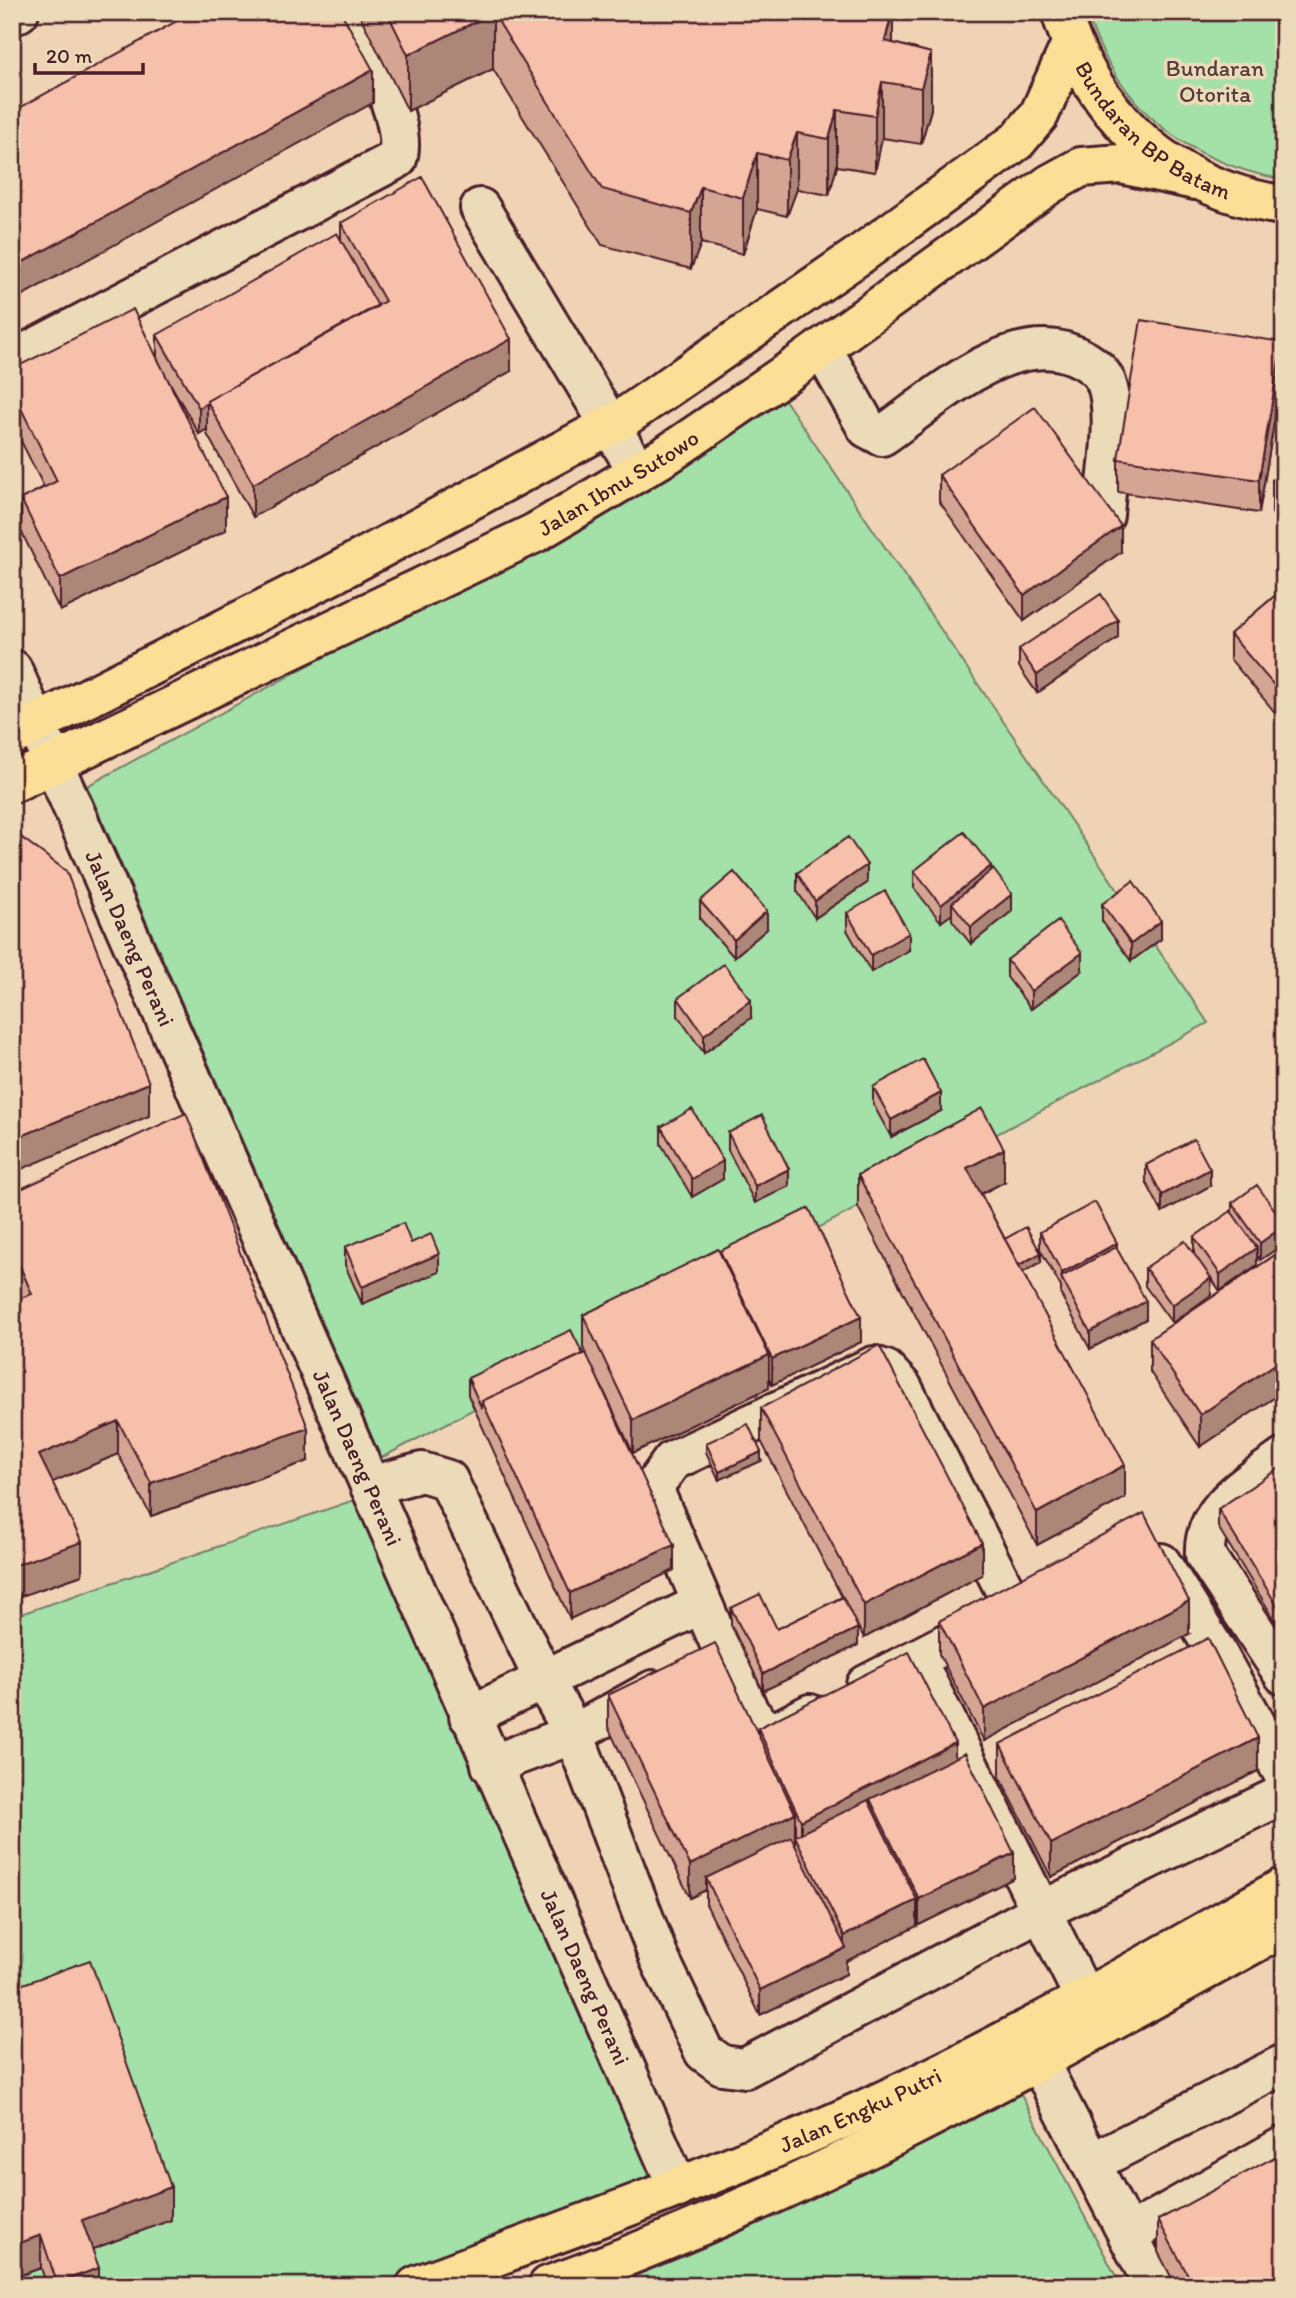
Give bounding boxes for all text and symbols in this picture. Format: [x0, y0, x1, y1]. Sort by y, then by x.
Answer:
scale bar [35, 32, 144, 76]
text: 20 m [46, 43, 93, 68]
park label: Bundaran Otorita [1166, 54, 1264, 108]
street label: Bundaran BP Batam [1069, 56, 1235, 206]
street label: Jalan Ibnu Sutowo [533, 423, 704, 542]
street label: Jalan Daeng Perani [79, 846, 181, 1031]
street label: Jalan Daeng Perani [307, 1365, 409, 1550]
street label: Jalan Daeng Perani [535, 1884, 636, 2069]
street label: Jalan Engku Putri [775, 2061, 946, 2159]

